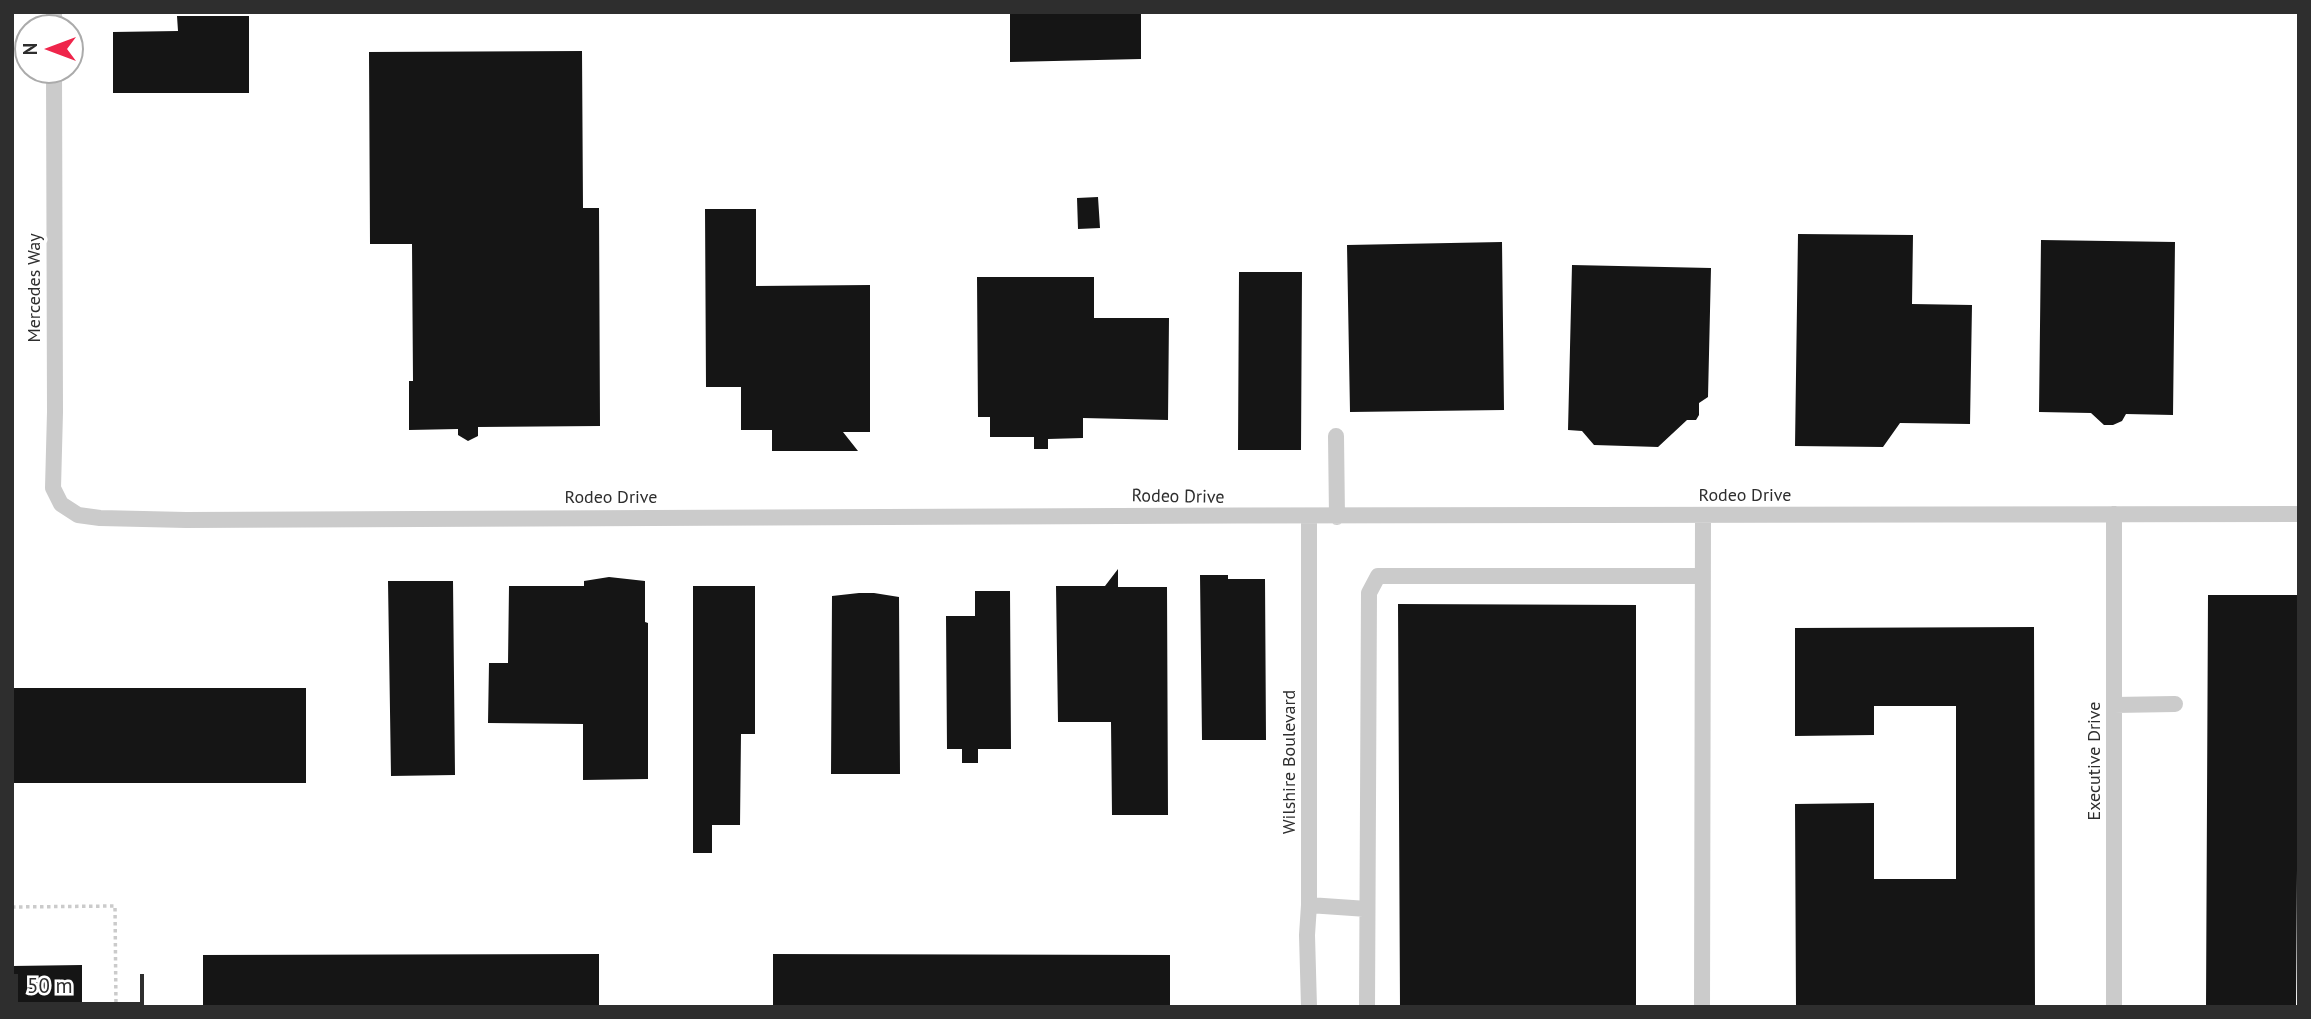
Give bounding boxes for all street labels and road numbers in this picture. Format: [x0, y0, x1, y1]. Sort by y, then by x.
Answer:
street label: Mercedes Way [24, 233, 46, 343]
street label: Rodeo Drive [1131, 485, 1225, 509]
street label: Rodeo Drive [1699, 485, 1791, 507]
street label: Rodeo Drive [565, 487, 657, 509]
street label: Wilshire Boulevard [1279, 690, 1301, 834]
street label: Executive Drive [2084, 702, 2106, 820]

